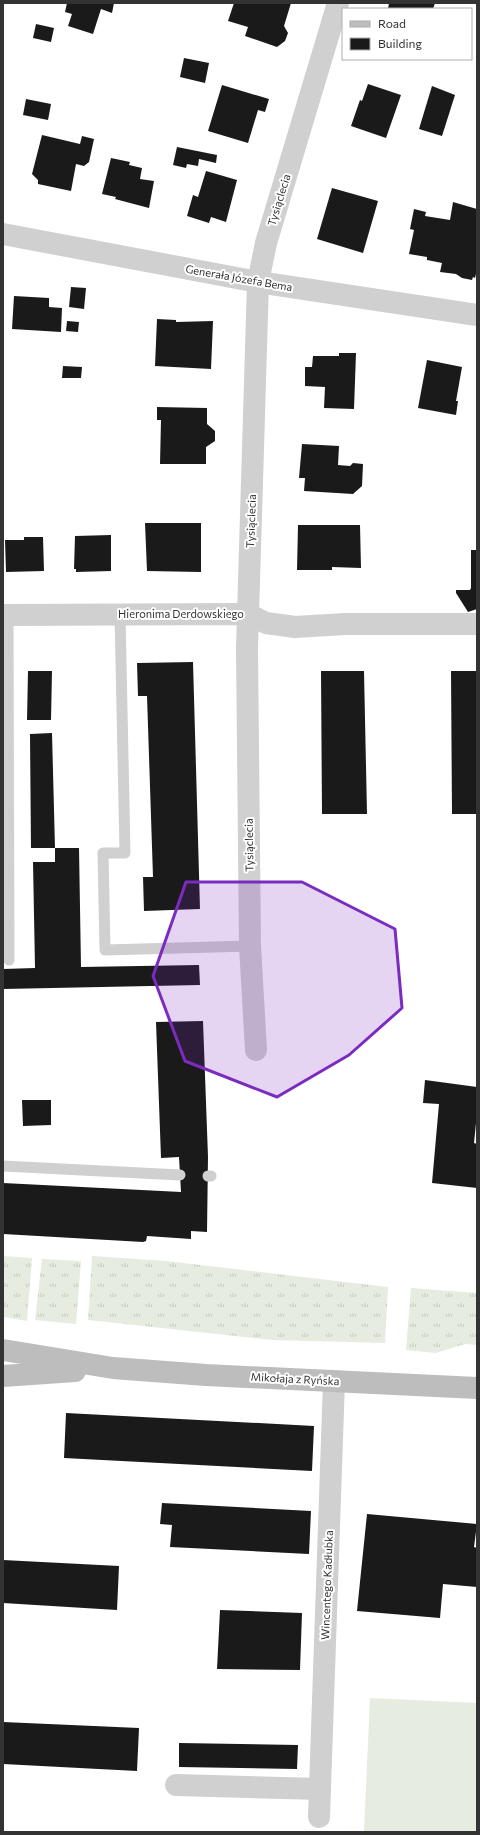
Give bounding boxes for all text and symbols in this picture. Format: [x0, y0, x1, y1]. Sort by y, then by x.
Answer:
legend [342, 8, 472, 60]
text: Road [378, 16, 406, 30]
text: Building [378, 36, 422, 50]
street label: Tysiąclecia [264, 172, 293, 227]
street label: Generała Józefa Bema [184, 262, 294, 294]
street label: Tysiąclecia [243, 494, 258, 548]
street label: Hieronima Derdowskiego [118, 607, 244, 620]
street label: Tysiąclecia [242, 818, 255, 872]
street label: Mikołaja z Ryńska [250, 1370, 340, 1387]
street label: Wincentego Kadłubka [318, 1530, 335, 1640]

